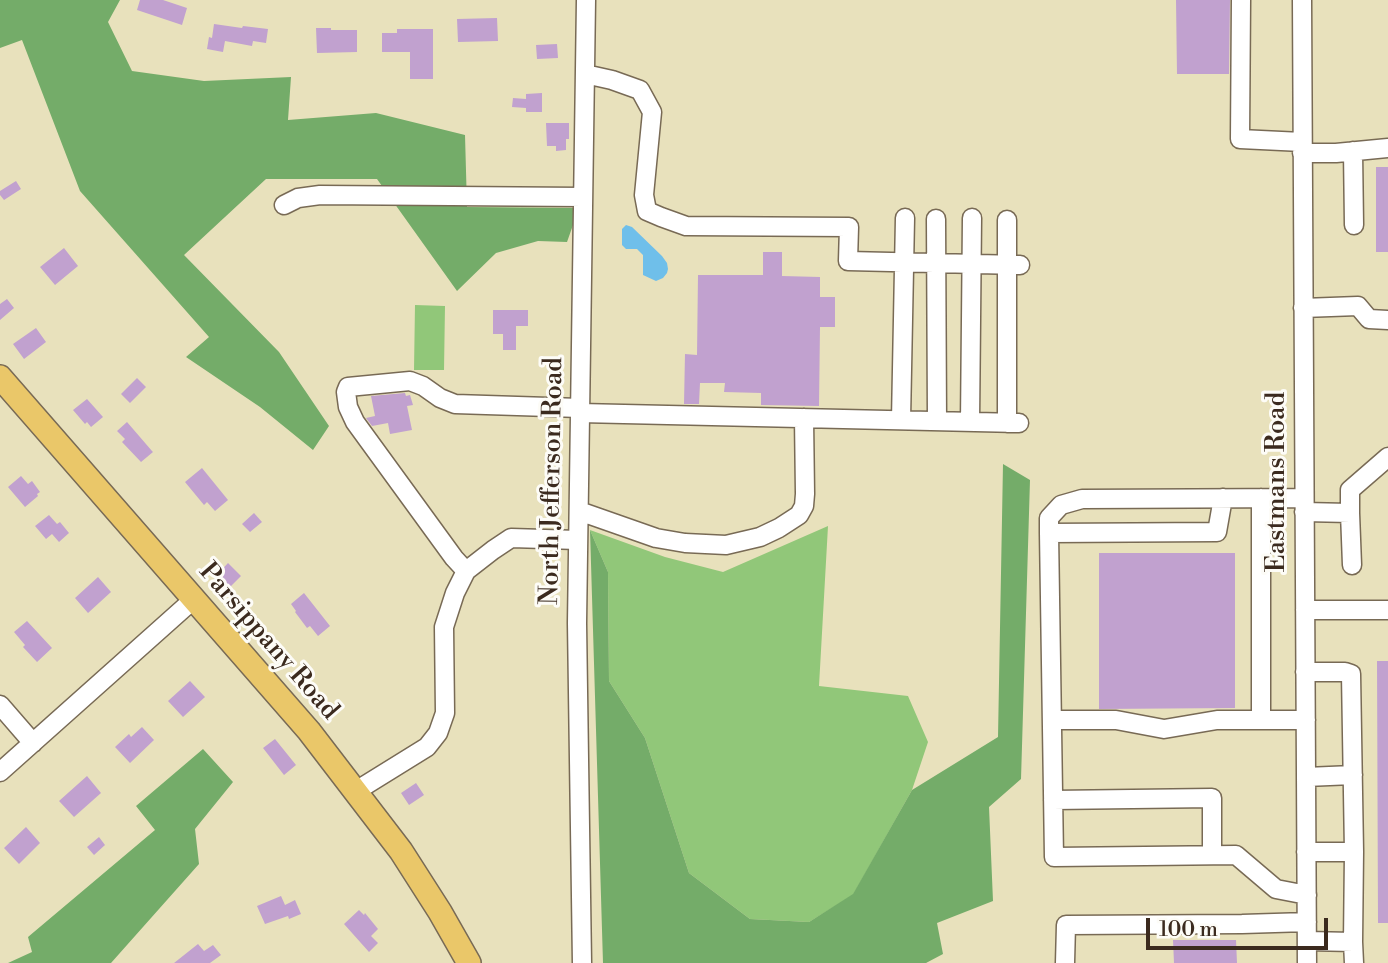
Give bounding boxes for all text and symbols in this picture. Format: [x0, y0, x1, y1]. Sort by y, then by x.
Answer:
street label: North Jefferson Road [535, 357, 571, 605]
street label: Eastmans Road [1262, 392, 1294, 572]
street label: Parsippany Road [191, 557, 345, 727]
scale bar [1150, 904, 1332, 948]
text: 100 m [1159, 917, 1218, 943]

